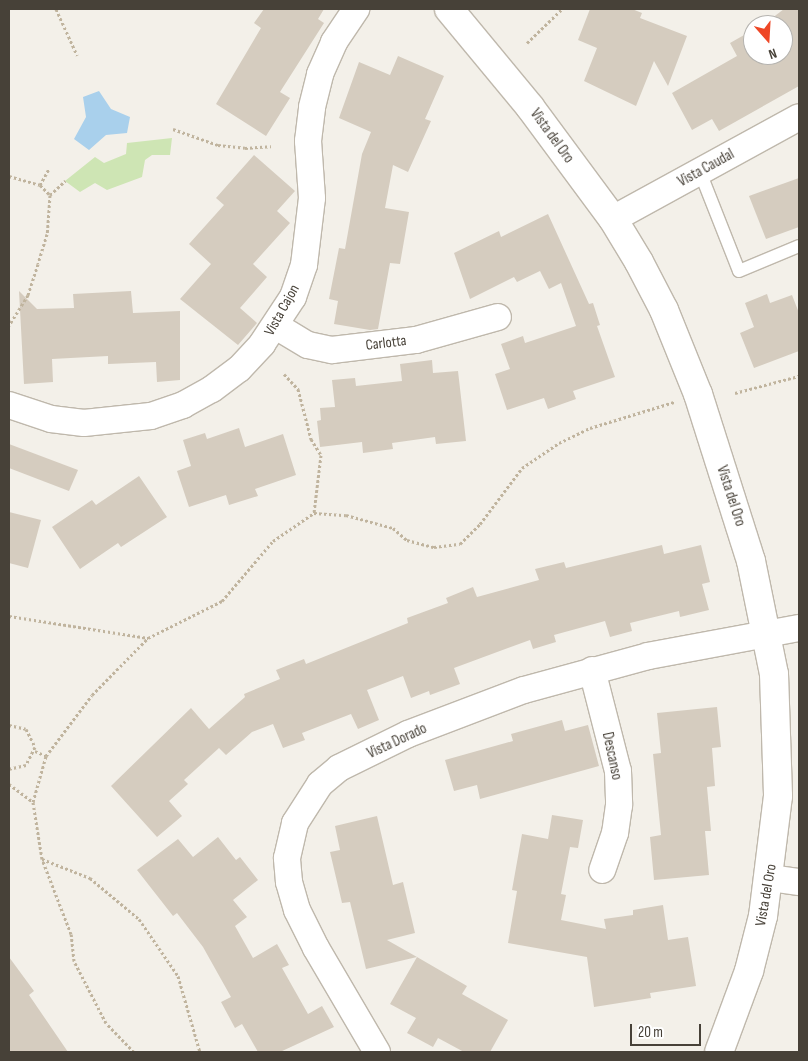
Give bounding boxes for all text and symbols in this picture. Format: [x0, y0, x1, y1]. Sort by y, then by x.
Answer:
north arrow [743, 15, 793, 65]
text: N [766, 44, 779, 63]
street label: Vista del Oro [526, 105, 578, 167]
street label: Vista Caudal [675, 145, 737, 191]
street label: Vista Cajon [261, 281, 303, 339]
street label: Carlotta [365, 332, 407, 354]
street label: Vista del Oro [713, 463, 749, 529]
street label: Vista Dorado [364, 719, 430, 763]
street label: Descanso [598, 730, 626, 782]
street label: Vista del Oro [752, 863, 780, 927]
scale bar [633, 1014, 704, 1046]
text: 20 m [638, 1023, 663, 1042]

